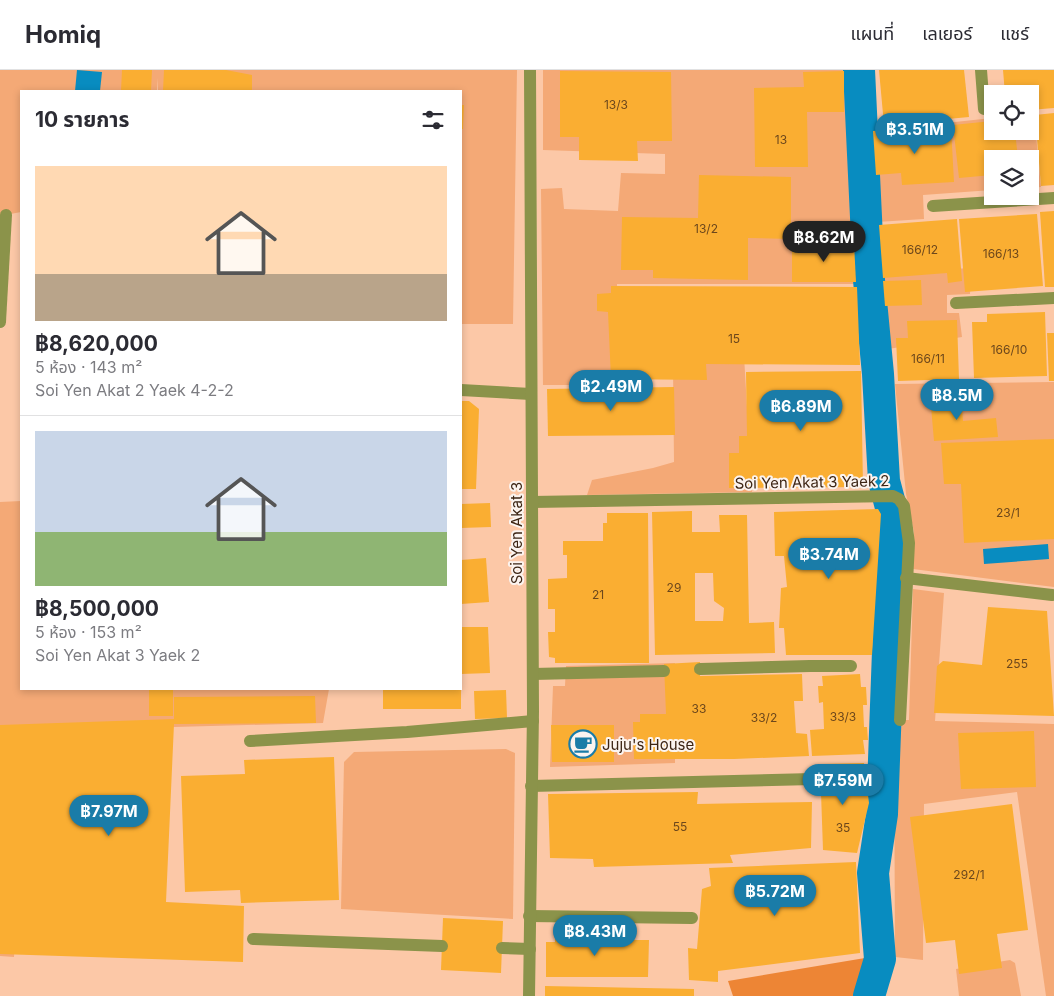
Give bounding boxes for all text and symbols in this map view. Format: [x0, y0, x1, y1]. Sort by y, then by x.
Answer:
text: Homiq [25, 20, 101, 49]
text: แผนที่ [850, 23, 894, 44]
text: เลเยอร์ [922, 23, 972, 44]
text: แชร์ [1000, 23, 1029, 44]
map controls [984, 85, 1039, 205]
button: locate [984, 85, 1039, 140]
house number: 13/3 [604, 97, 628, 112]
icon: filters [419, 106, 447, 134]
text: 10 รายการ [35, 107, 129, 132]
pin: ฿3.51M [874, 112, 956, 155]
text: ฿3.51M [886, 119, 944, 139]
house number: 13 [775, 132, 787, 147]
button: layers [984, 150, 1039, 205]
icon: home [196, 198, 286, 288]
pin: ฿8.62M [783, 220, 865, 263]
house number: 13/2 [694, 221, 718, 236]
text: ฿8.62M [794, 227, 854, 247]
house number: 166/12 [902, 242, 938, 257]
house number: 166/13 [983, 246, 1019, 261]
text: ฿8,620,000 [35, 331, 158, 356]
house number: 15 [728, 331, 740, 346]
house number: 166/10 [991, 342, 1027, 357]
house number: 166/11 [911, 351, 945, 366]
text: 5 ห้อง · 143 m² [35, 357, 142, 377]
pin: ฿2.49M [570, 370, 652, 412]
text: ฿2.49M [580, 376, 642, 396]
pin: ฿8.5M [922, 378, 992, 421]
text: Soi Yen Akat 2 Yaek 4-2-2 [35, 380, 234, 400]
text: ฿8.5M [931, 385, 983, 405]
pin: ฿6.89M [760, 390, 842, 432]
text: ฿6.89M [770, 396, 832, 416]
icon: home [196, 464, 286, 554]
street label: Soi Yen Akat 3 Yaek 2 [734, 471, 890, 493]
street label: Soi Yen Akat 3 [507, 482, 526, 584]
house number: 23/1 [996, 505, 1020, 520]
pin: ฿3.74M [788, 538, 870, 580]
text: ฿3.74M [799, 544, 859, 564]
house number: 29 [667, 580, 681, 595]
house number: 21 [592, 587, 604, 602]
text: ฿8,500,000 [35, 596, 159, 621]
text: 5 ห้อง · 153 m² [35, 622, 142, 642]
text: Soi Yen Akat 3 Yaek 2 [35, 645, 200, 665]
house number: 255 [1006, 656, 1028, 671]
house number: 33 [692, 701, 706, 716]
house number: 33/3 [830, 709, 856, 724]
house number: 33/2 [751, 710, 777, 725]
cafe icon: Juju's House [568, 729, 598, 759]
place label: Juju's House [602, 735, 694, 754]
pin: ฿7.59M [802, 764, 884, 806]
text: ฿7.59M [814, 770, 872, 790]
pin: ฿7.97M [68, 794, 150, 837]
text: ฿7.97M [80, 801, 138, 821]
house number: 55 [673, 819, 687, 834]
house number: 35 [836, 820, 850, 835]
house number: 292/1 [953, 867, 985, 882]
pin: ฿5.72M [734, 874, 816, 917]
text: ฿5.72M [745, 881, 805, 901]
pin: ฿8.43M [554, 914, 636, 957]
text: ฿8.43M [564, 921, 626, 941]

